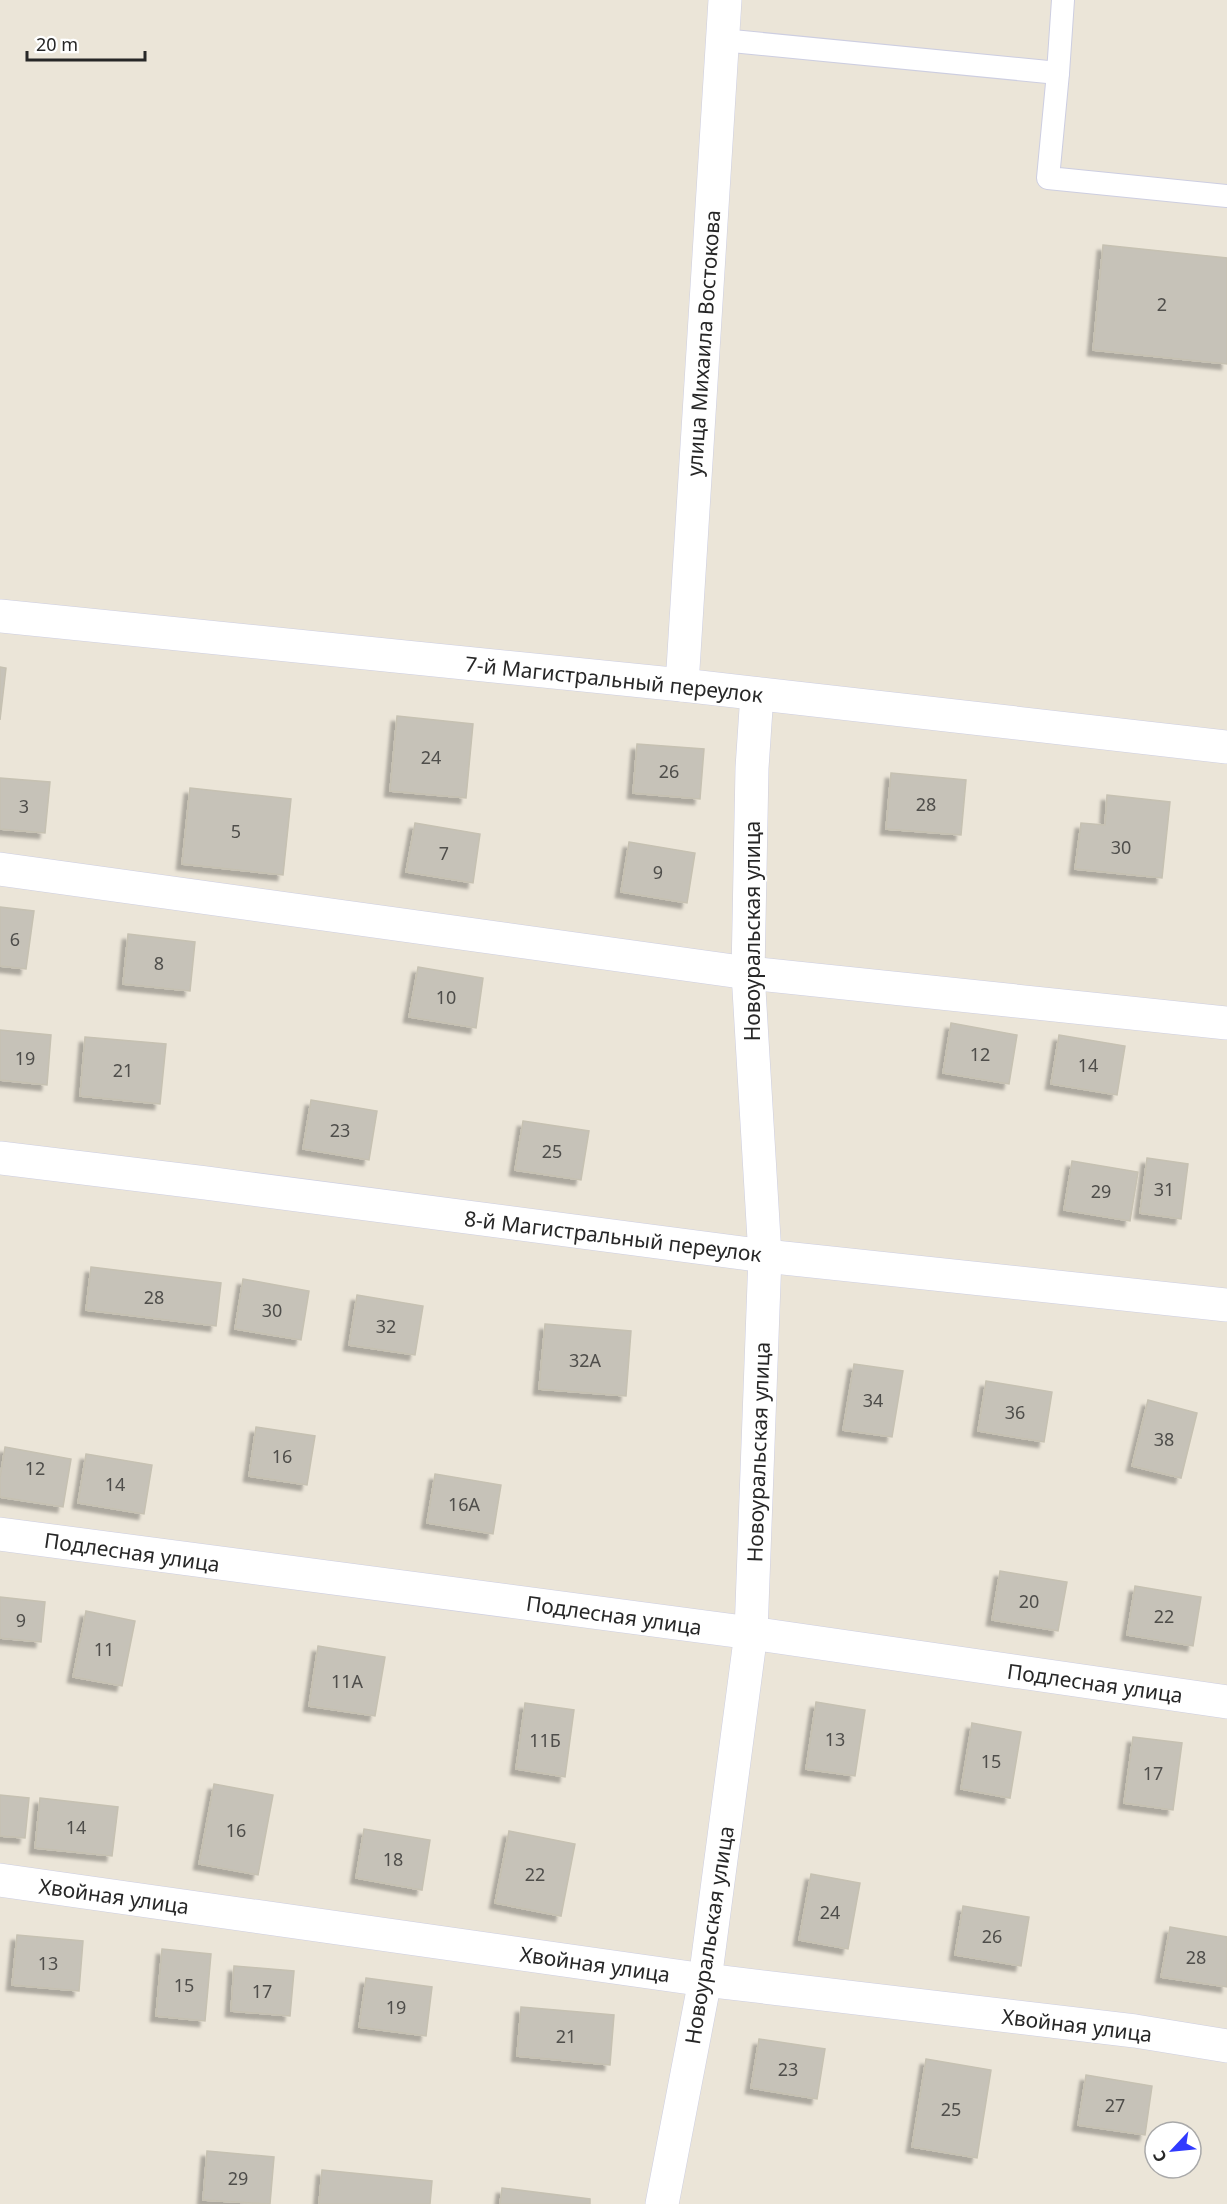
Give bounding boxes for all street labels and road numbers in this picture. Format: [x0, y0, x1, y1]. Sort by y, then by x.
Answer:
street label: улица Михаила Востокова [680, 209, 726, 477]
street label: 7-й Магистральный переулок [464, 649, 764, 709]
street label: Новоуральская улица [738, 821, 766, 1041]
street label: 8-й Магистральный переулок [463, 1204, 763, 1268]
street label: Новоуральская улица [740, 1341, 776, 1563]
street label: Подлесная улица [42, 1526, 222, 1578]
street label: Подлесная улица [524, 1589, 704, 1641]
street label: Подлесная улица [1005, 1657, 1185, 1709]
street label: Новоуральская улица [678, 1824, 740, 2046]
street label: Хвойная улица [37, 1872, 191, 1920]
street label: Хвойная улица [518, 1940, 672, 1988]
street label: Хвойная улица [1000, 2002, 1154, 2048]

